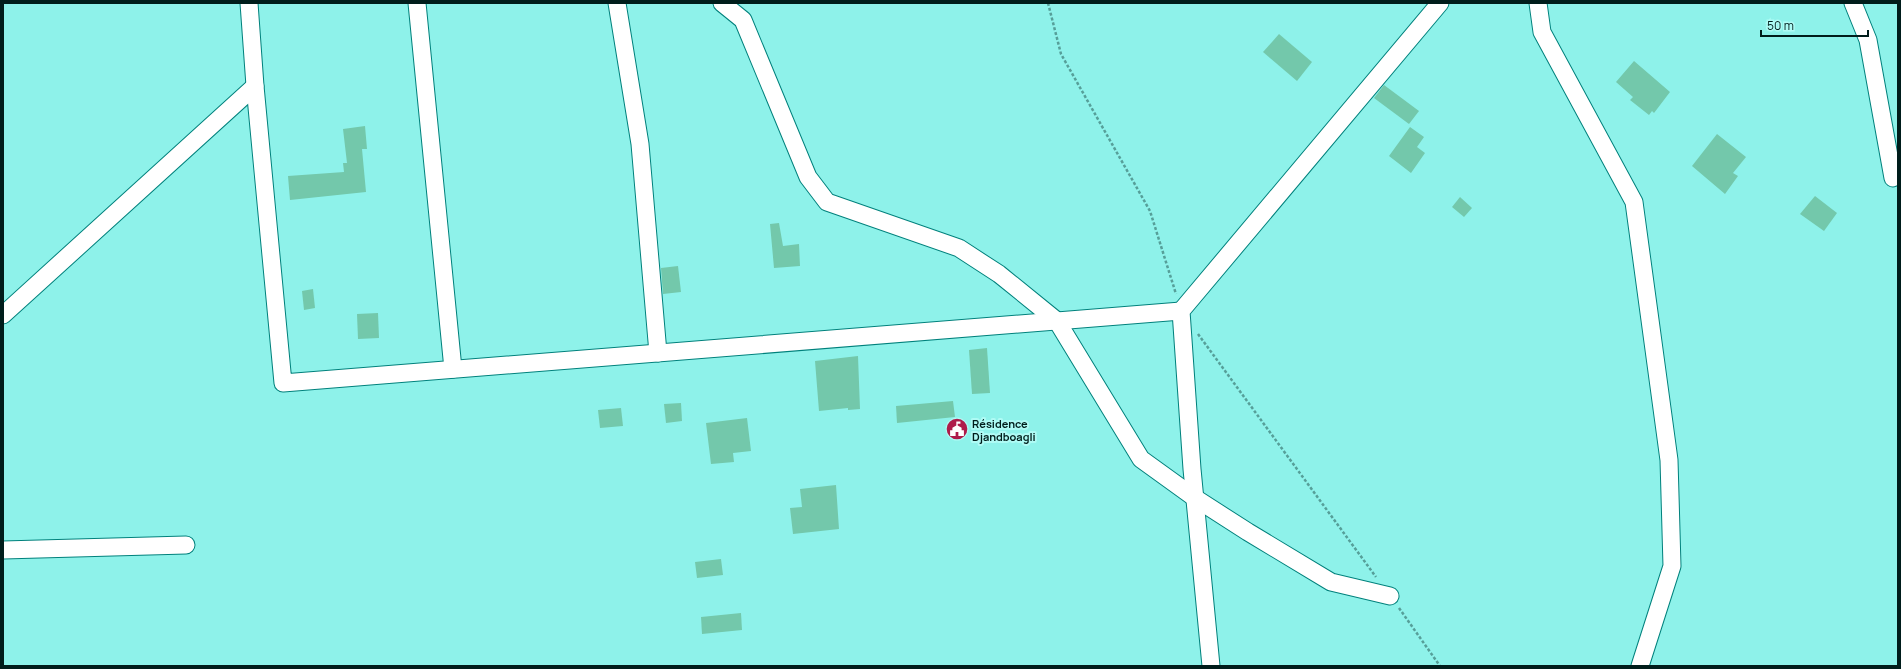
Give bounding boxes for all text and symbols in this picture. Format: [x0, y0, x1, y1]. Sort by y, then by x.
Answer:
scale bar [1761, 12, 1868, 38]
text: 50 m [1767, 17, 1794, 34]
public building icon: Résidence Djandboagli [944, 416, 970, 442]
place label: Résidence Djandboagli [972, 416, 1036, 444]

